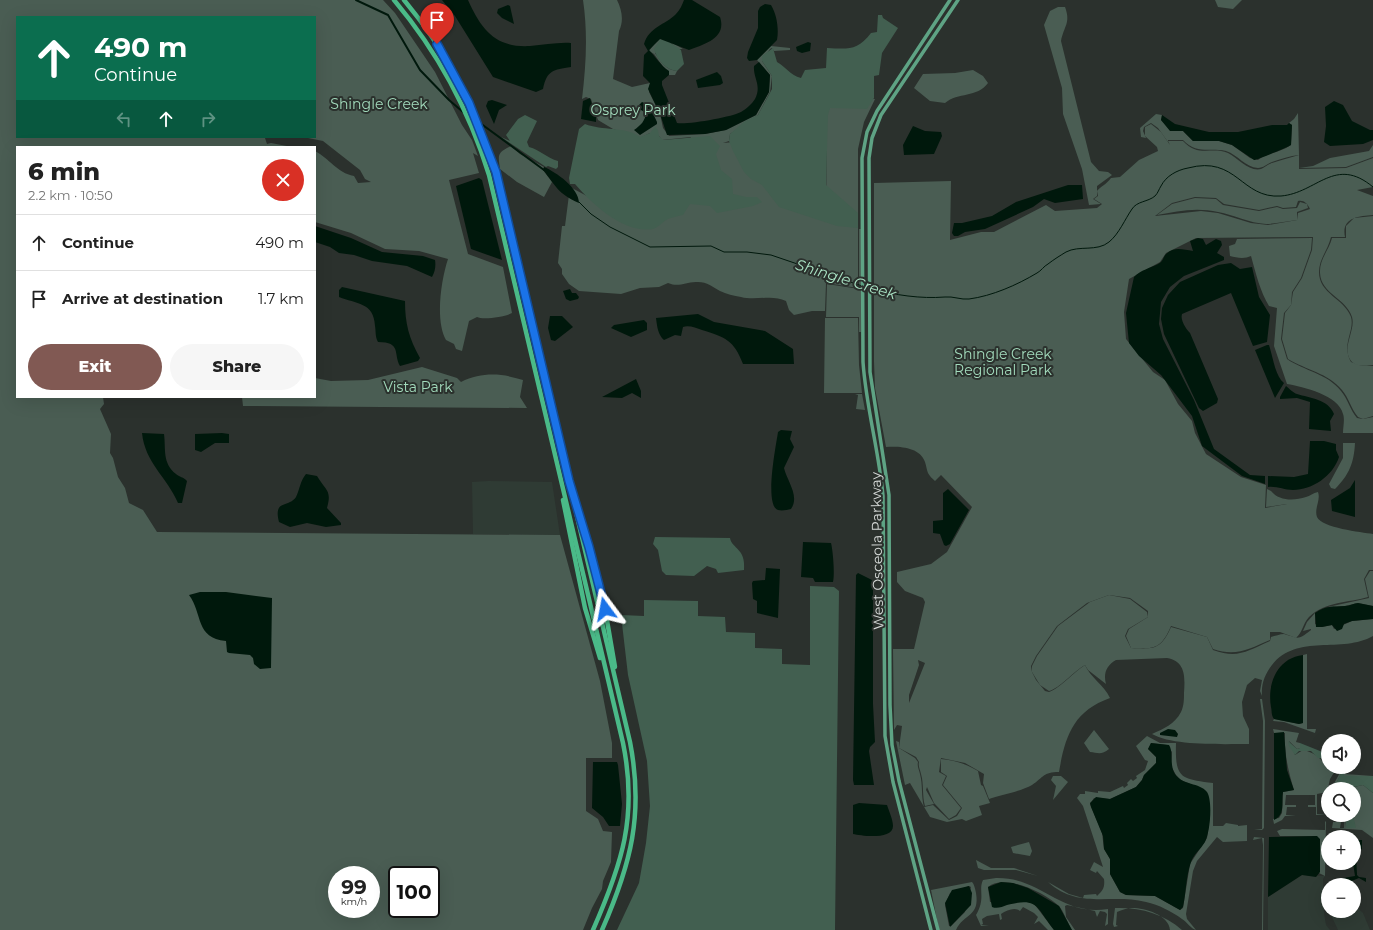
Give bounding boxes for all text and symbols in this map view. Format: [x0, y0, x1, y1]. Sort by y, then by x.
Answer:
pin [420, 3, 454, 44]
icon: arrive [426, 9, 448, 31]
text: 490 m [94, 30, 187, 64]
icon: ahead [28, 32, 80, 84]
text: Continue [94, 64, 177, 86]
park label: Shingle Creek [330, 95, 428, 113]
park label: Osprey Park [590, 101, 676, 119]
icon: left [113, 108, 135, 130]
icon: ahead [155, 108, 177, 130]
icon: right [197, 108, 219, 130]
text: 6 min [28, 157, 100, 186]
button: close [262, 159, 304, 201]
text: 2.2 km · 10:50 [28, 187, 113, 203]
icon: ahead [28, 232, 50, 254]
text: Continue [62, 233, 134, 252]
text: 490 m [255, 233, 304, 252]
water label: Shingle Creek [793, 255, 900, 304]
icon: arrive [28, 288, 50, 310]
text: Arrive at destination [62, 289, 223, 308]
text: 1.7 km [258, 289, 304, 308]
button: Exit [28, 344, 162, 390]
button: Share [170, 344, 304, 390]
park label: Shingle Creek Regional Park [954, 345, 1053, 379]
park label: Vista Park [383, 378, 453, 396]
street label: West Osceola Parkway [867, 472, 887, 630]
position arrow [584, 588, 626, 630]
map controls [1321, 734, 1361, 918]
button: sound [1321, 734, 1361, 774]
button: search [1321, 782, 1361, 822]
button: + [1321, 830, 1361, 870]
speed limit sign: 100 [388, 866, 440, 918]
text: 99 [341, 875, 367, 899]
button: − [1321, 878, 1361, 918]
text: km/h [341, 895, 367, 908]

